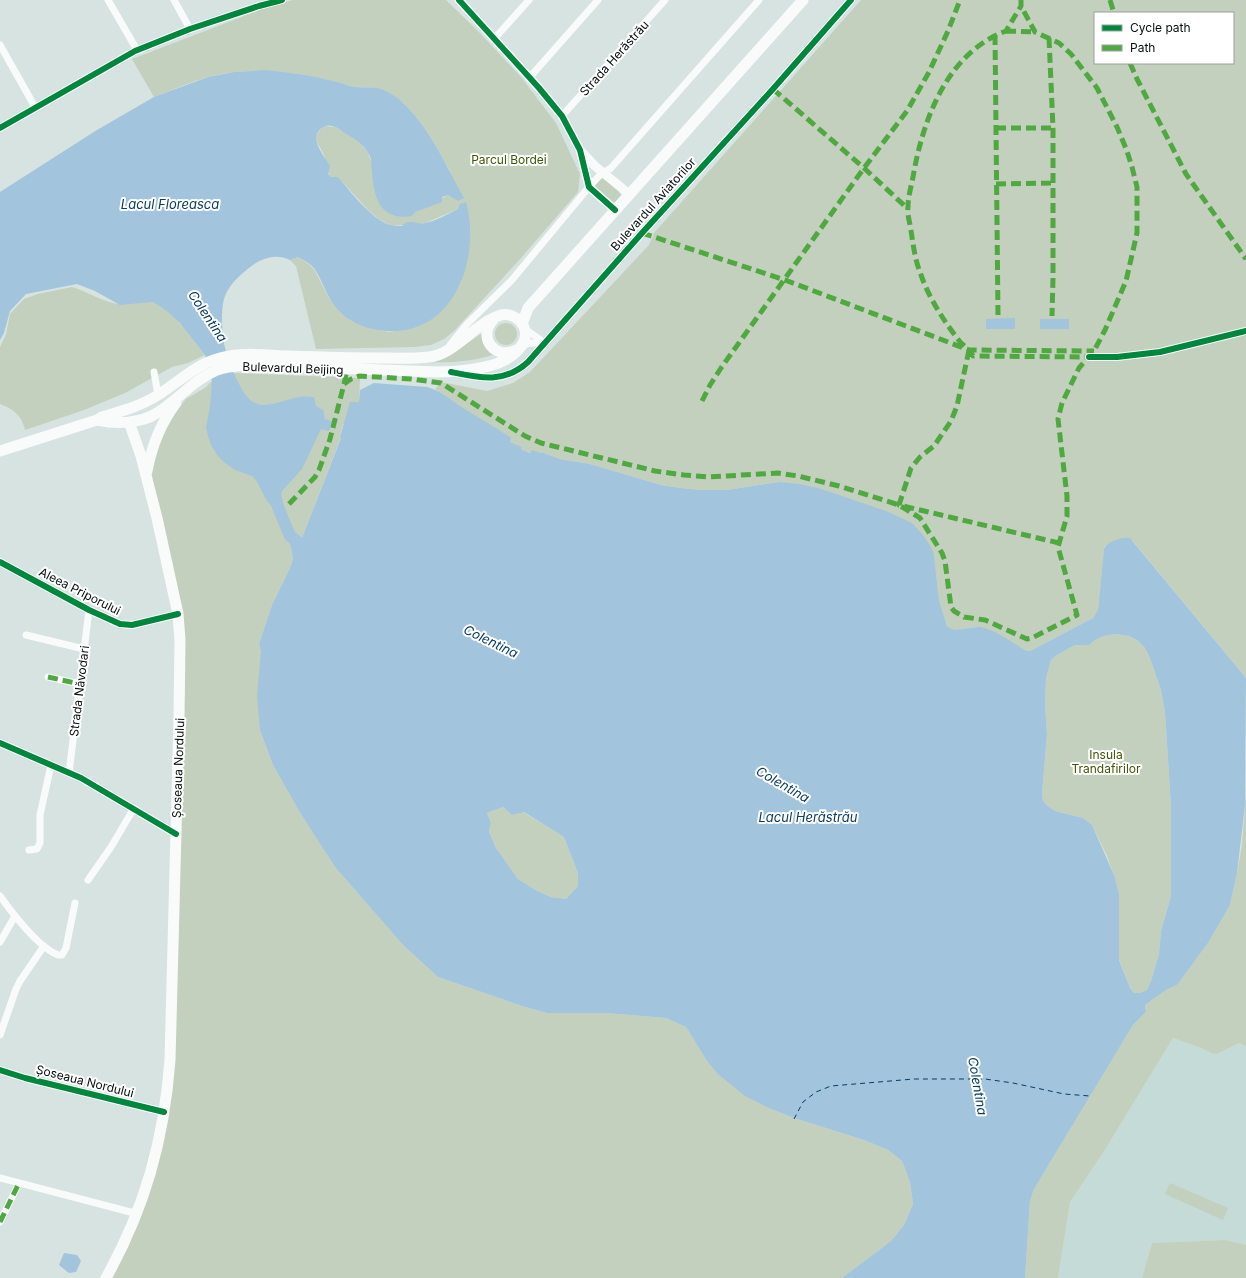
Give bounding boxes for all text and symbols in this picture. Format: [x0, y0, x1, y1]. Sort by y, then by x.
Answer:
legend [1094, 12, 1234, 64]
street label: Strada Herăstrău [576, 17, 652, 99]
text: Cycle path [1130, 20, 1191, 35]
text: Path [1130, 40, 1155, 55]
park label: Parcul Bordei [471, 152, 547, 167]
street label: Bulevardul Aviatorilor [607, 154, 699, 254]
water label: Lacul Floreasca [121, 196, 219, 212]
water label: Colentina [185, 287, 231, 345]
street label: Bulevardul Beijing [242, 359, 344, 377]
street label: Aleea Priporului [37, 564, 123, 618]
water label: Colentina [461, 621, 521, 661]
street label: Strada Năvodari [66, 645, 92, 737]
street label: Șoseaua Nordului [169, 718, 187, 818]
park label: Insula Trandafirilor [1071, 747, 1141, 776]
water label: Colentina [754, 762, 812, 806]
water label: Lacul Herăstrău [759, 809, 858, 825]
water label: Colentina [965, 1056, 991, 1116]
street label: Șoseaua Nordului [35, 1062, 136, 1100]

